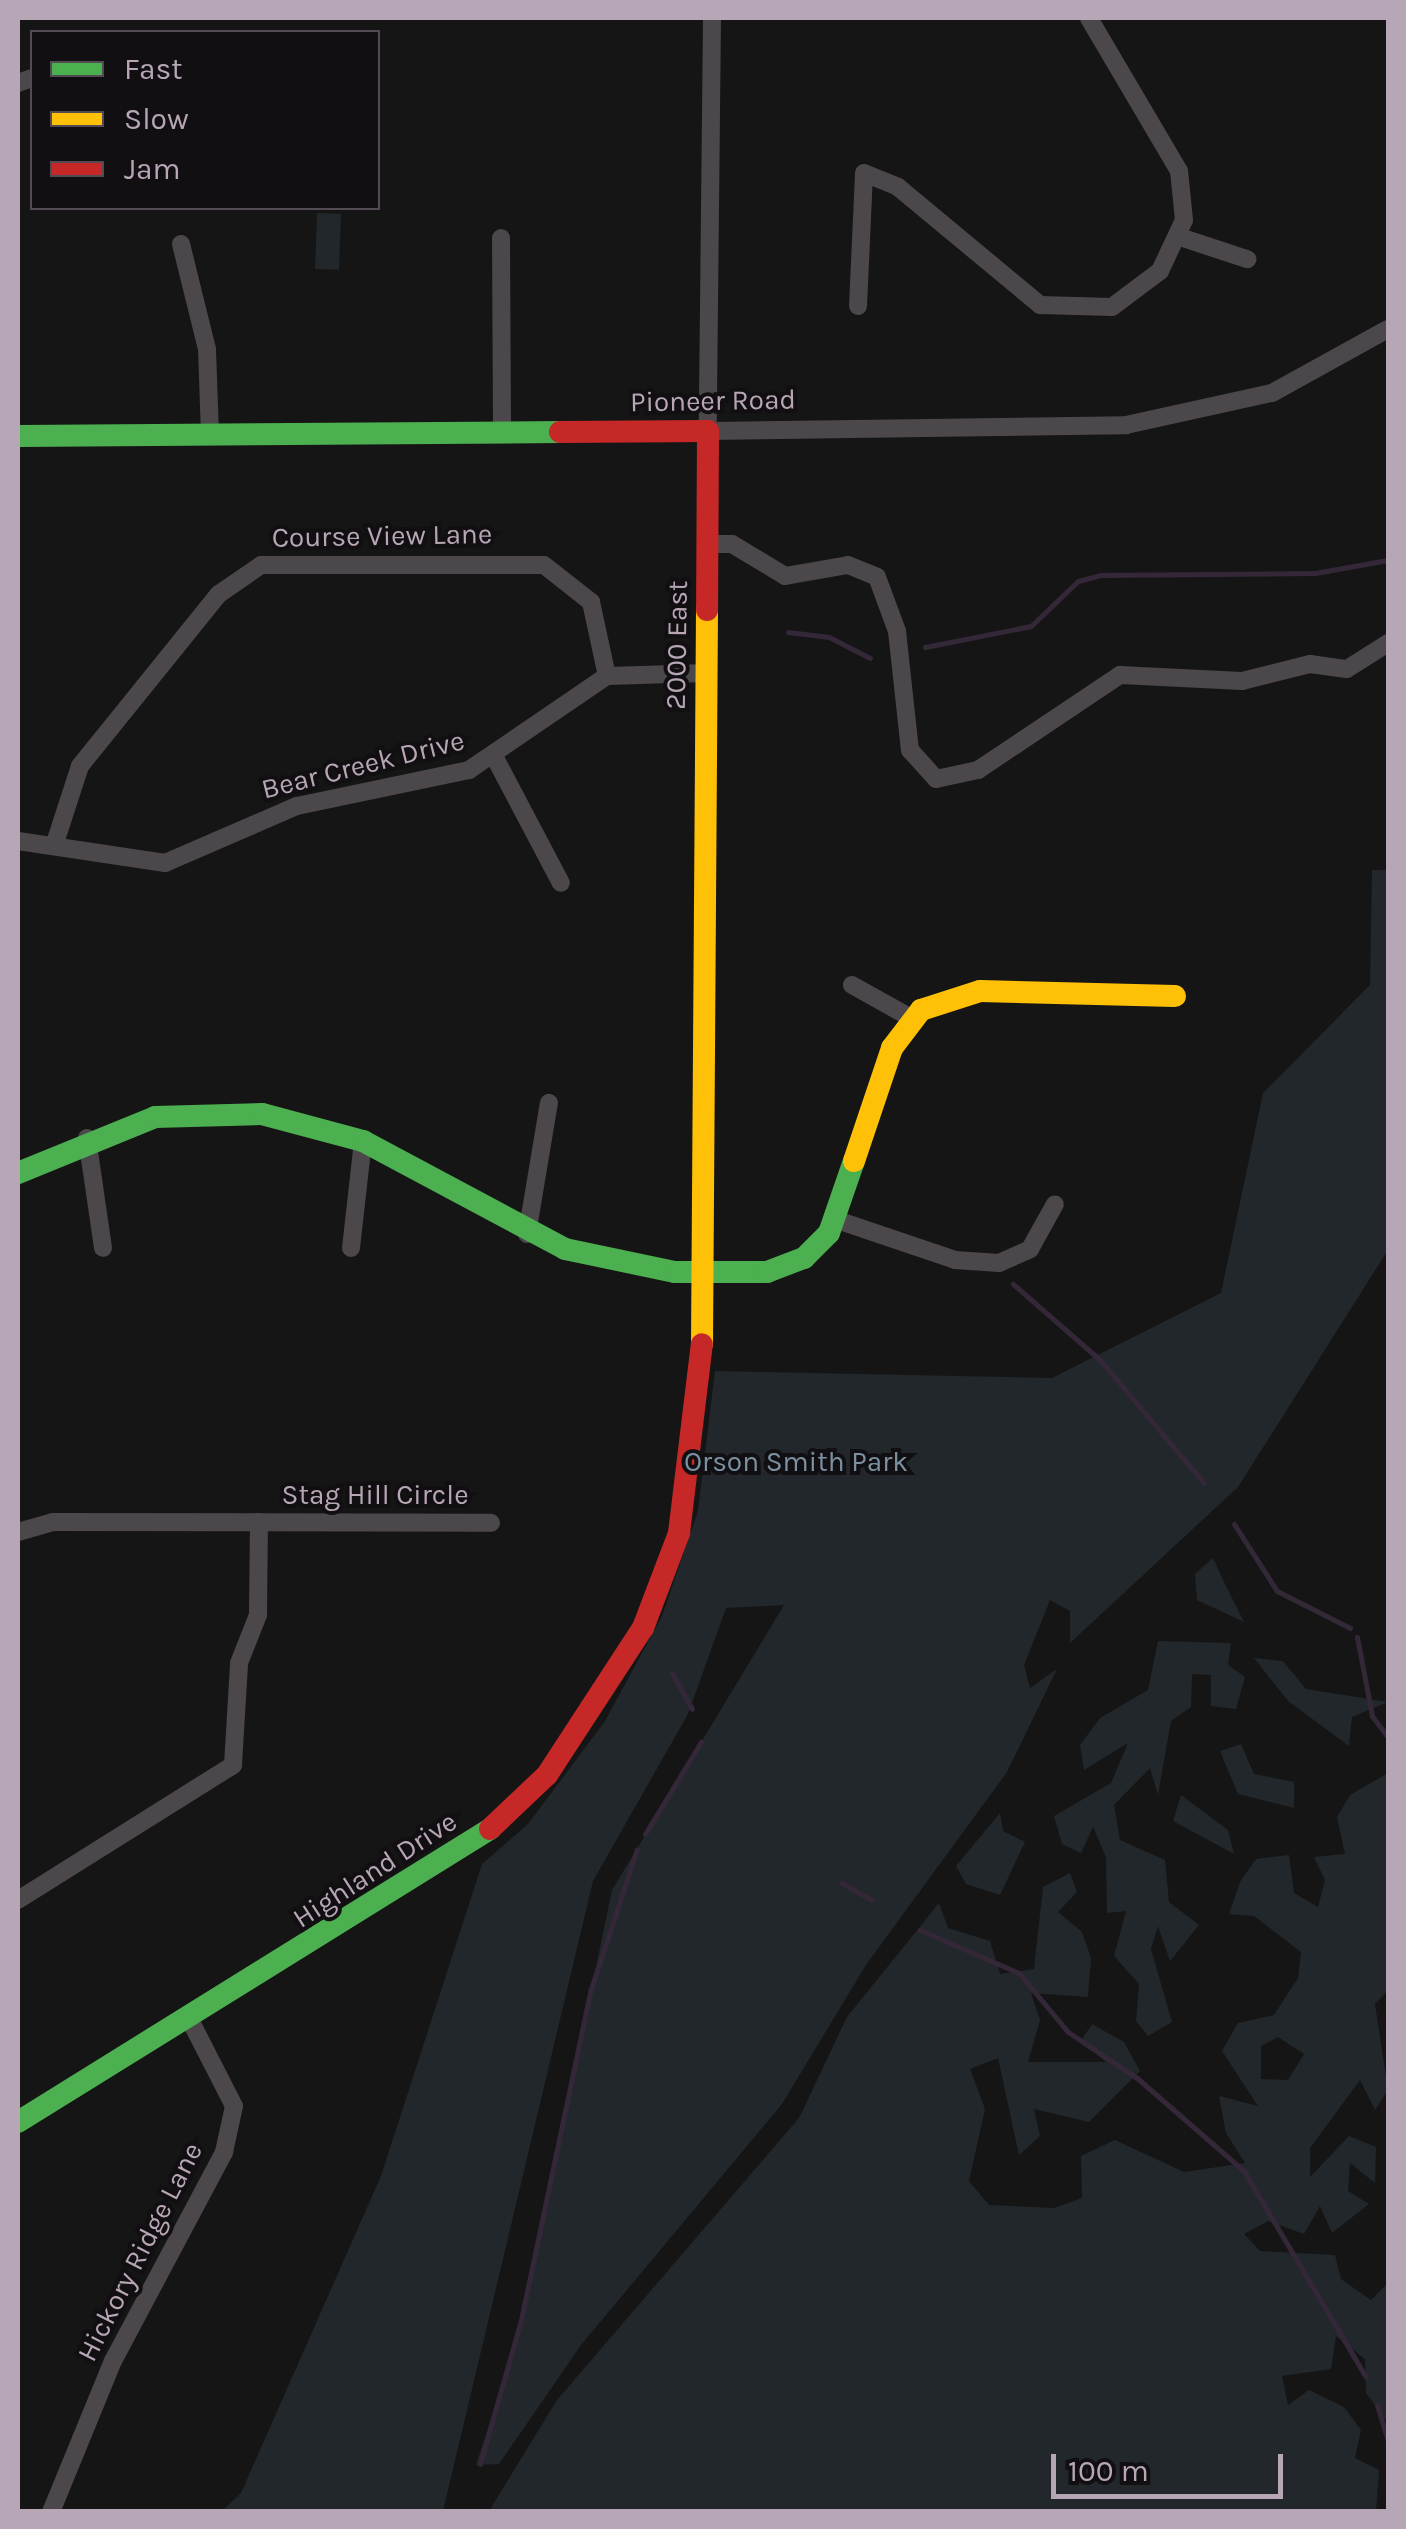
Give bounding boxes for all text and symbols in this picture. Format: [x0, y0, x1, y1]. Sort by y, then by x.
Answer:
legend [30, 30, 380, 210]
text: Fast [124, 51, 183, 87]
text: Slow [124, 101, 189, 137]
text: Jam [124, 151, 181, 187]
street label: Pioneer Road [630, 383, 796, 419]
street label: Course View Lane [271, 517, 493, 555]
street label: 2000 East [659, 580, 695, 710]
street label: Bear Creek Drive [258, 724, 468, 806]
park label: Orson Smith Park [684, 1445, 908, 1479]
street label: Stag Hill Circle [281, 1478, 469, 1512]
street label: Highland Drive [287, 1805, 463, 1935]
street label: Hickory Ridge Lane [70, 2137, 210, 2367]
scale bar [1056, 2434, 1288, 2496]
text: 100 m [1068, 2453, 1149, 2489]

